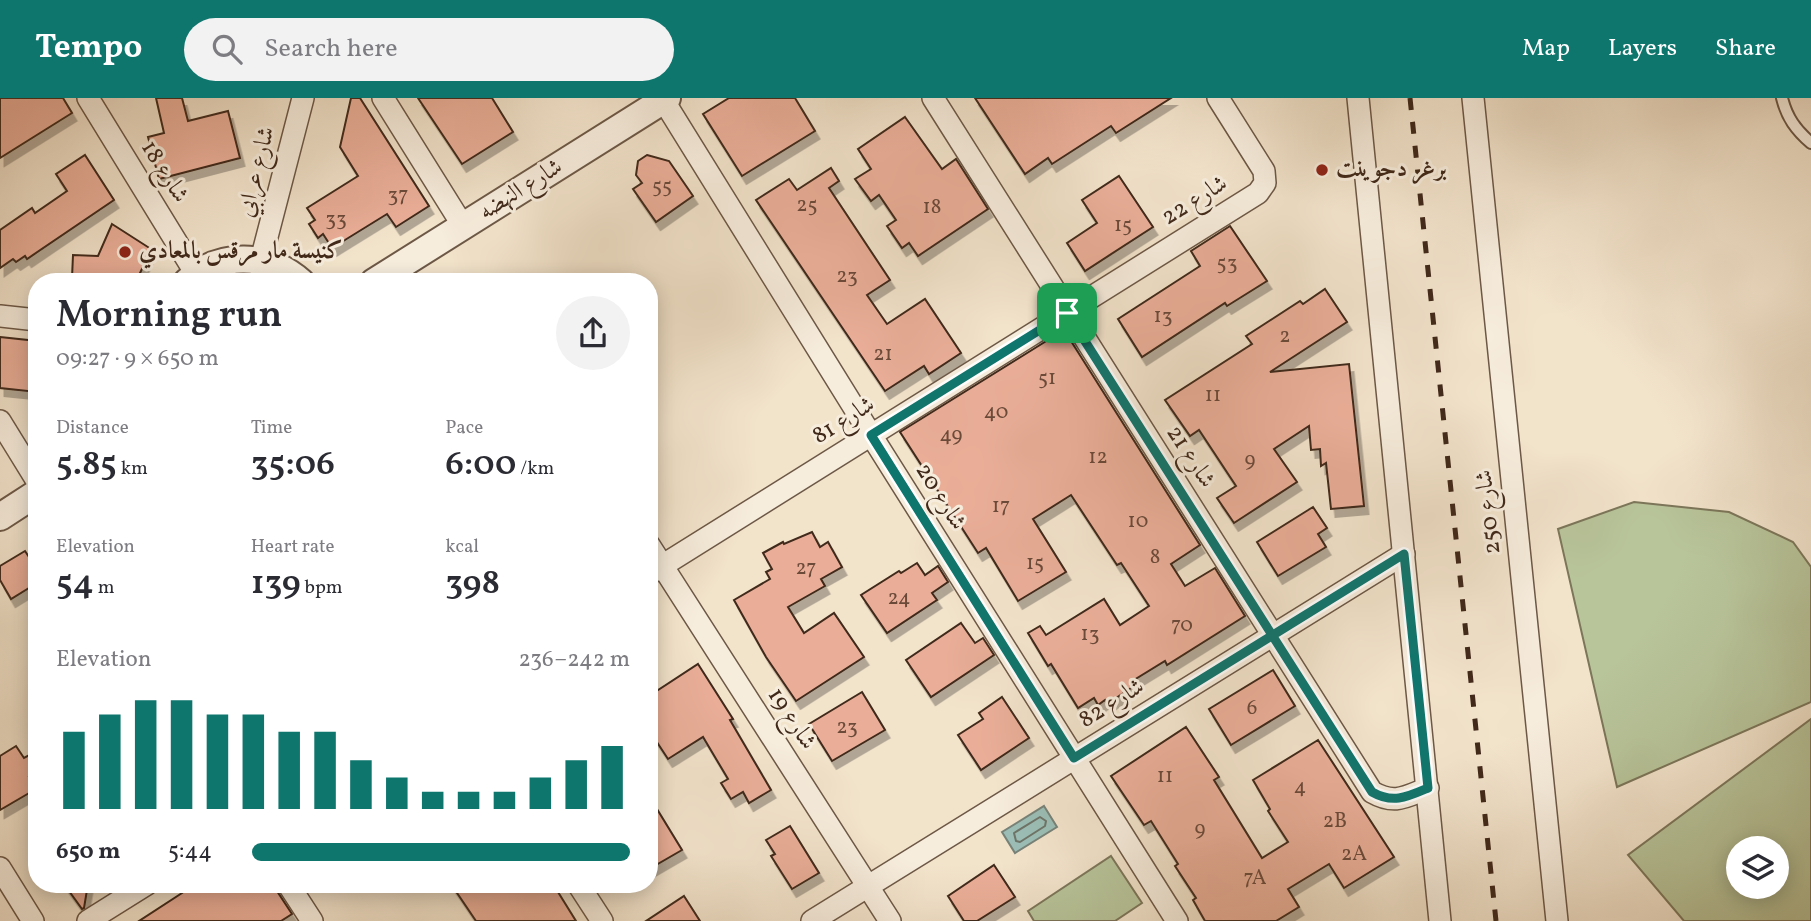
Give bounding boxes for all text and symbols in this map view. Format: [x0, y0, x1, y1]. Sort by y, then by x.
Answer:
search box [184, 18, 674, 81]
text: Tempo [35, 26, 142, 72]
icon: search [208, 30, 246, 68]
text: Search here [264, 31, 398, 67]
text: Map [1522, 32, 1570, 66]
text: Layers [1608, 32, 1677, 66]
text: Share [1715, 32, 1776, 66]
street label: شارع عرابي [229, 123, 286, 221]
street label: شارع 18 [131, 134, 196, 210]
street label: شارع النهضه [472, 151, 570, 230]
place label: برغر دجوينت [1336, 153, 1447, 187]
marker: برغر دجوينت [1314, 162, 1330, 178]
street label: شارع 22 [1155, 167, 1235, 235]
house number: 55 [652, 172, 672, 201]
house number: 37 [388, 181, 408, 210]
house number: 25 [796, 191, 818, 220]
house number: 18 [923, 193, 941, 222]
house number: 33 [325, 205, 347, 234]
house number: 15 [1114, 211, 1132, 240]
place label: كنيسة مار مرقس بالمعادي [139, 235, 343, 269]
marker: كنيسة مار مرقس بالمعادي [117, 244, 133, 260]
house number: 53 [1217, 249, 1237, 278]
house number: 23 [836, 262, 858, 291]
pin [1037, 283, 1097, 343]
text: Morning run [56, 290, 282, 343]
icon: arrive [1048, 294, 1086, 332]
button: share [556, 296, 630, 370]
house number: 13 [1154, 302, 1172, 331]
house number: 2 [1279, 322, 1291, 351]
house number: 21 [873, 340, 893, 369]
text: 09:27 · 9 × 650 m [56, 343, 219, 375]
house number: 51 [1038, 364, 1056, 393]
house number: 11 [1205, 381, 1221, 410]
street label: شارع 81 [806, 389, 882, 454]
house number: 40 [984, 398, 1008, 427]
text: Distance [56, 415, 129, 441]
text: Time [251, 415, 292, 441]
text: Pace [445, 415, 483, 441]
street label: شارع 21 [1156, 419, 1223, 496]
house number: 49 [940, 421, 963, 450]
text: 5.85 [56, 441, 117, 489]
text: 35:06 [251, 441, 335, 489]
text: 6:00 [445, 441, 516, 489]
house number: 12 [1088, 443, 1108, 472]
house number: 9 [1245, 446, 1256, 475]
text: km [117, 456, 148, 482]
text: /km [516, 456, 554, 482]
street label: شارع 20 [905, 457, 974, 538]
street label: شارع 250 [1468, 468, 1511, 556]
house number: 17 [992, 492, 1010, 521]
house number: 10 [1128, 507, 1148, 536]
text: Elevation [56, 534, 135, 560]
text: Heart rate [251, 534, 335, 560]
text: kcal [445, 534, 479, 560]
house number: 8 [1150, 543, 1160, 572]
house number: 15 [1026, 549, 1044, 578]
house number: 27 [796, 554, 816, 583]
text: 54 [56, 560, 94, 608]
text: 139 [251, 560, 301, 608]
text: 398 [445, 560, 500, 608]
text: m [94, 575, 115, 601]
text: bpm [301, 575, 343, 601]
house number: 24 [887, 584, 911, 613]
house number: 70 [1171, 611, 1193, 640]
house number: 13 [1081, 620, 1099, 649]
text: Elevation [56, 644, 152, 676]
text: 236–242 m [518, 644, 630, 676]
street label: شارع 82 [1073, 671, 1152, 738]
street label: شارع 19 [757, 681, 824, 757]
house number: 6 [1247, 694, 1257, 723]
house number: 23 [836, 713, 858, 742]
house number: 11 [1157, 762, 1173, 791]
house number: 4 [1294, 773, 1306, 802]
house number: 2B [1323, 807, 1347, 836]
house number: 9 [1195, 815, 1206, 844]
text: 650 m [56, 836, 120, 868]
text: 5:44 [168, 836, 212, 868]
map controls [1726, 836, 1789, 899]
button: layers [1726, 836, 1789, 899]
house number: 2A [1341, 840, 1367, 869]
house number: 7A [1244, 864, 1267, 893]

